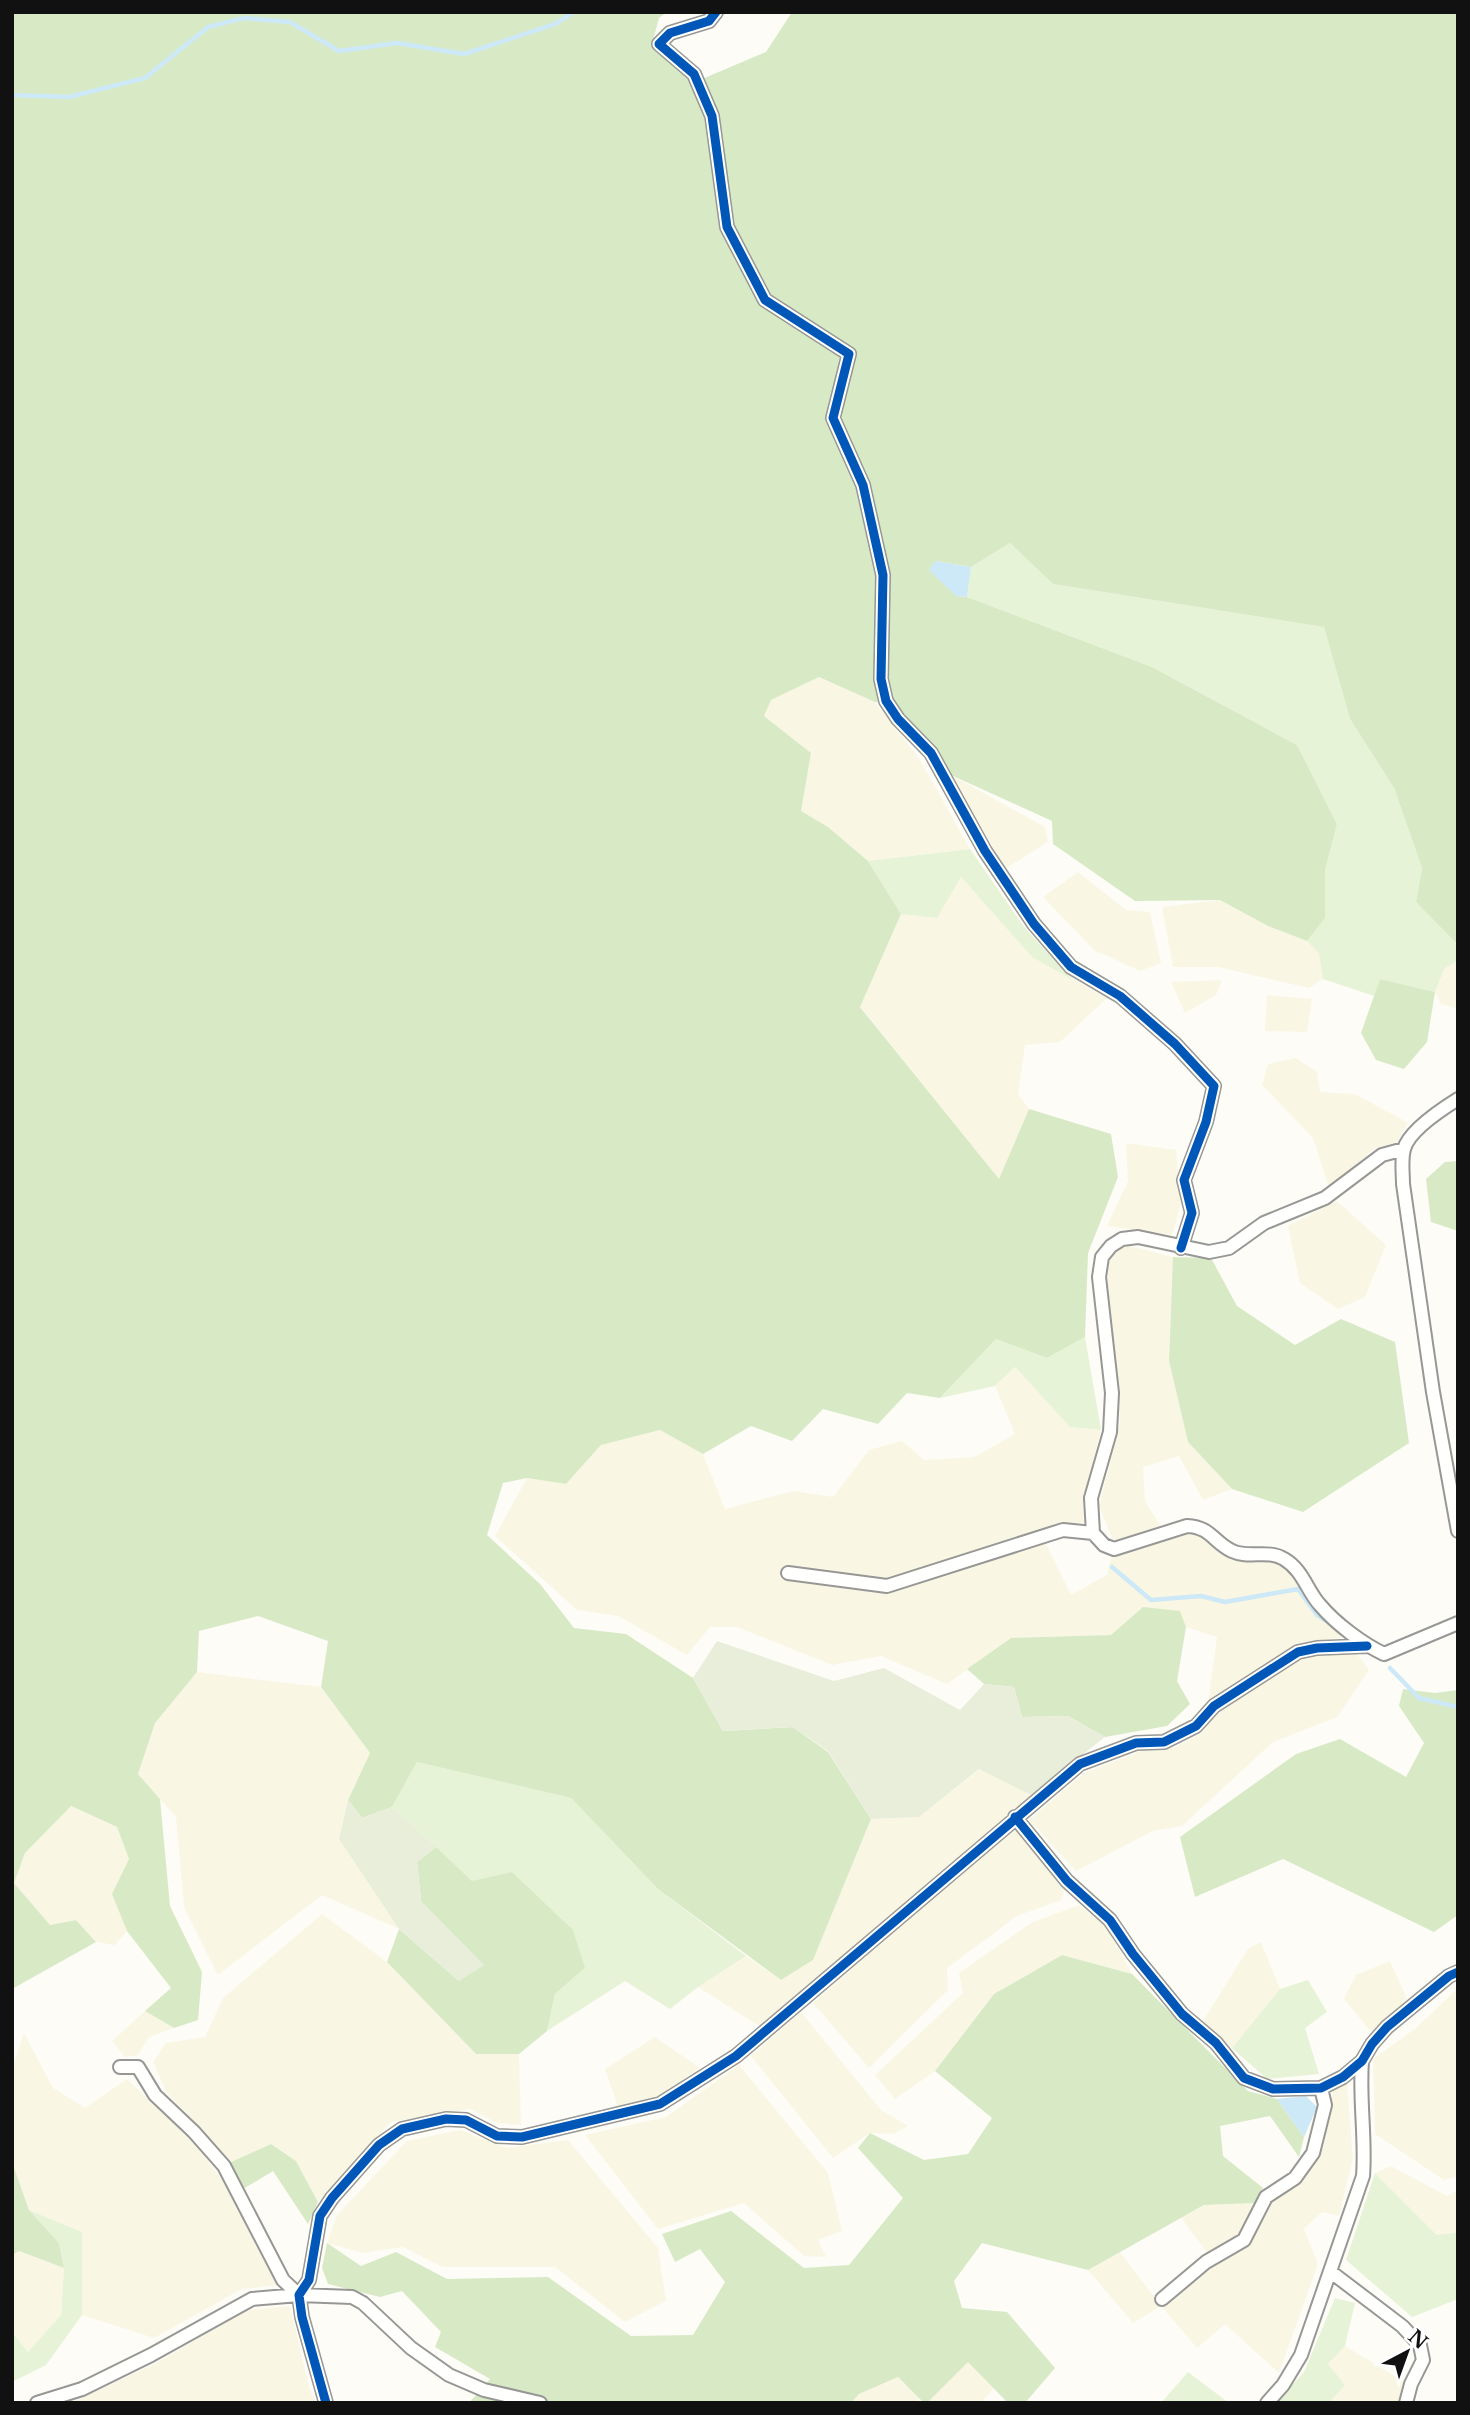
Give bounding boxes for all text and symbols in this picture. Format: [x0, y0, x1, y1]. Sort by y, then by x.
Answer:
north arrow [1372, 2317, 1442, 2387]
text: N [1404, 2325, 1432, 2354]

